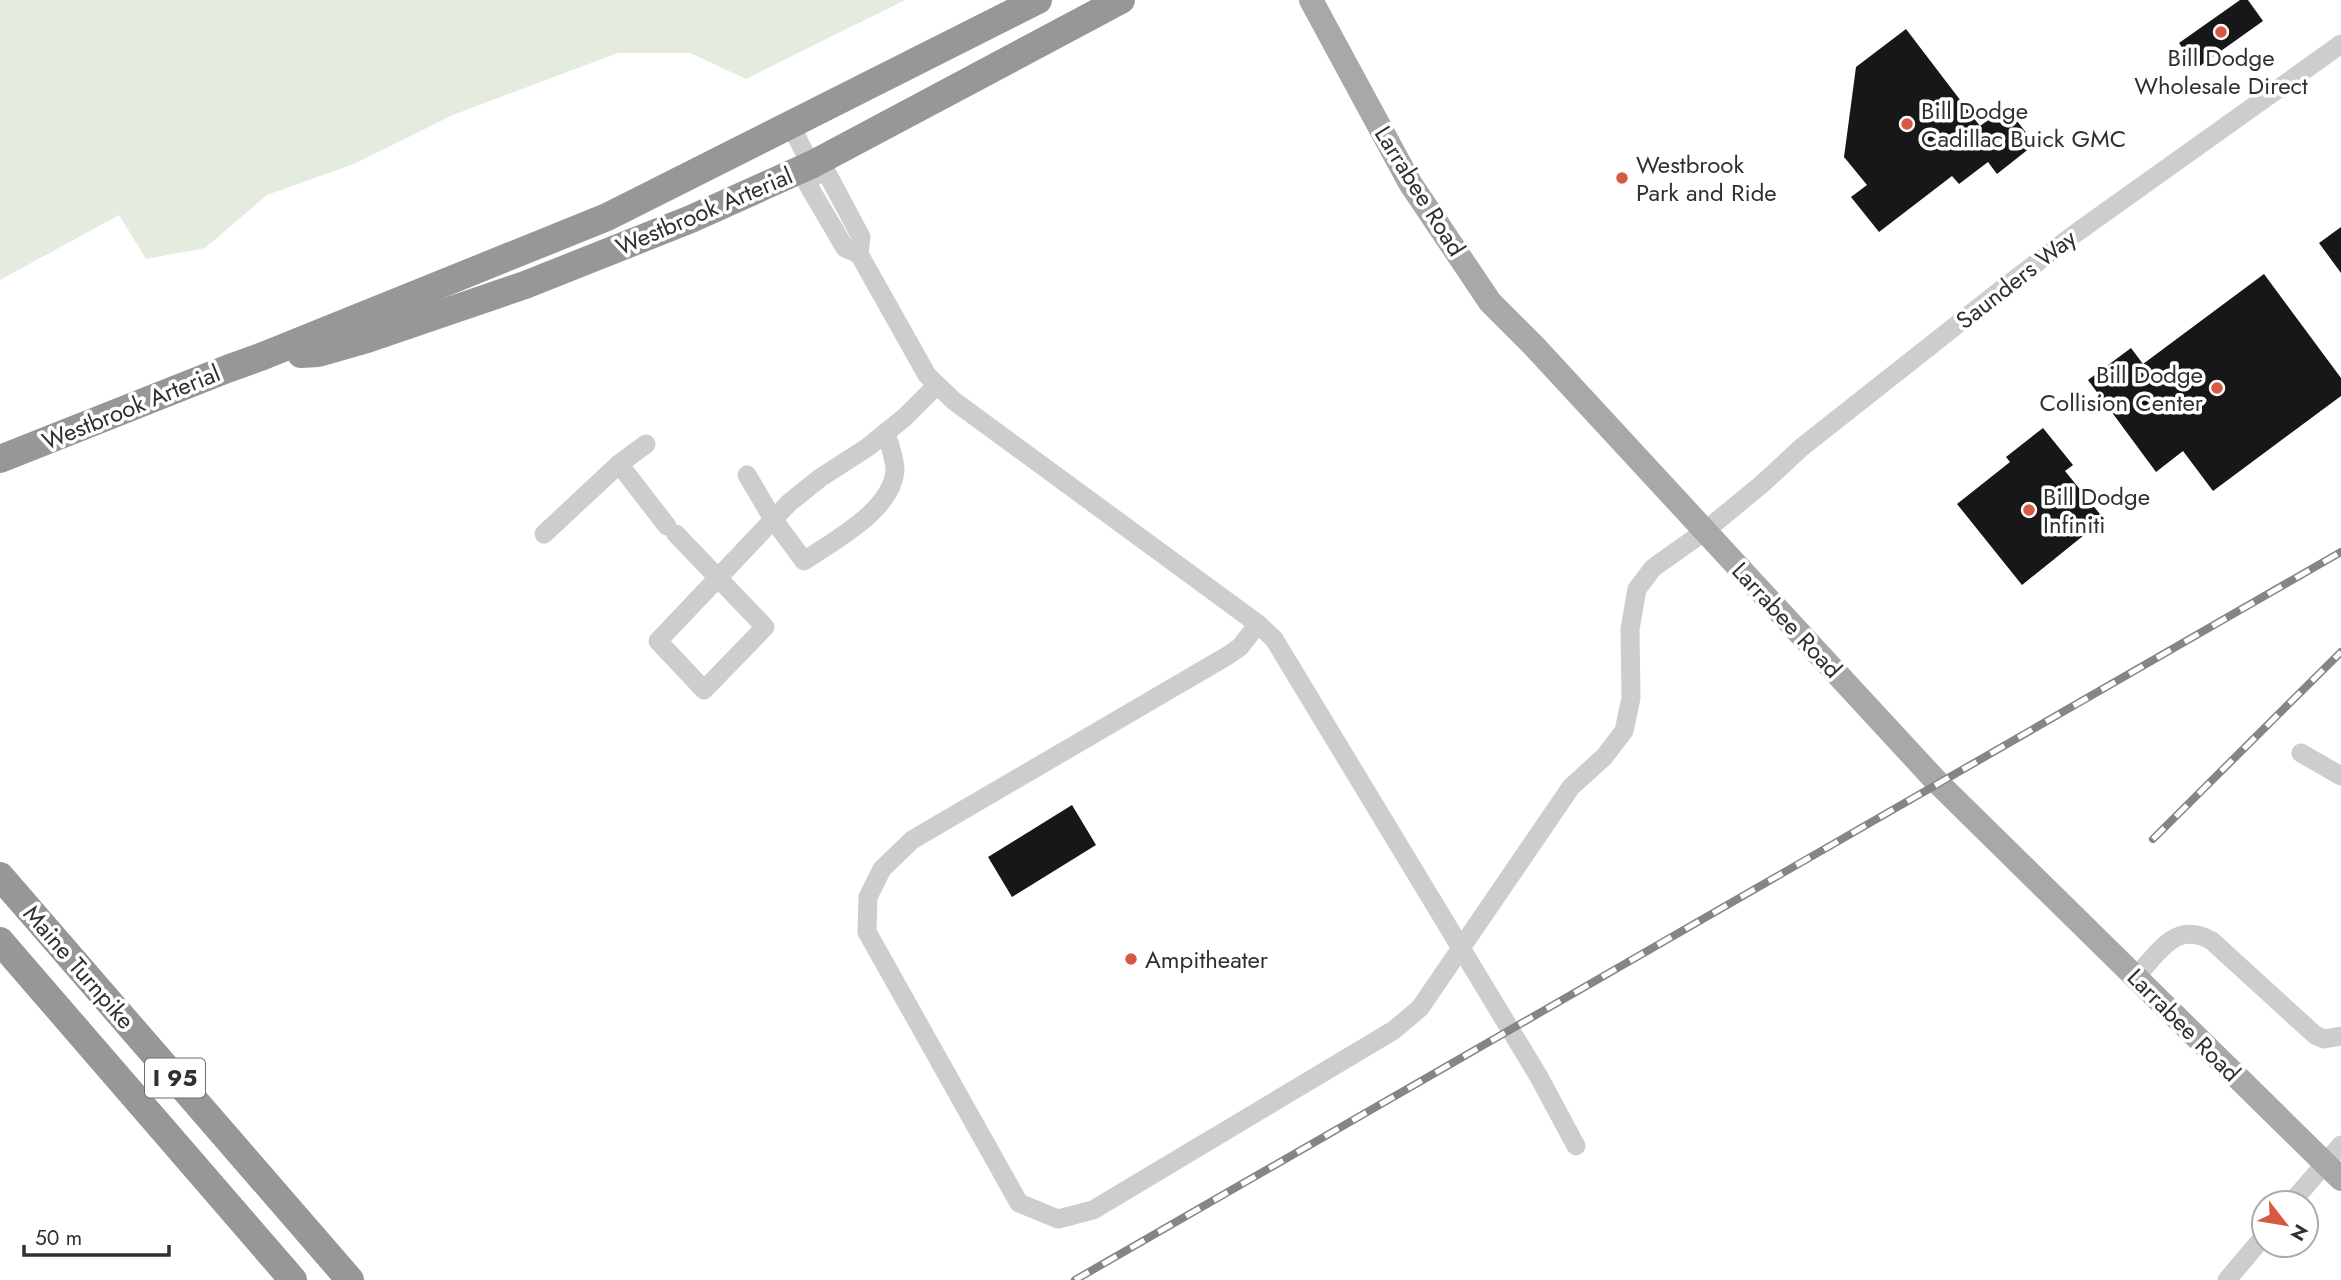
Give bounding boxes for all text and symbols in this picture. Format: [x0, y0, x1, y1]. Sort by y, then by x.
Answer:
marker: Bill Dodge Wholesale Direct [2213, 24, 2229, 40]
place label: Bill Dodge Wholesale Direct [2134, 40, 2308, 103]
place label: Bill Dodge Cadillac Buick GMC [1921, 93, 2126, 156]
marker: Bill Dodge Cadillac Buick GMC [1899, 116, 1915, 132]
street label: Larrabee Road [1366, 119, 1474, 263]
place label: Westbrook Park and Ride [1636, 147, 1777, 210]
street label: Westbrook Arterial [610, 158, 798, 264]
marker: Westbrook Park and Ride [1614, 170, 1630, 186]
street label: Saunders Way [1948, 220, 2084, 337]
street label: Westbrook Arterial [37, 355, 225, 459]
place label: Bill Dodge Collision Center [2040, 357, 2204, 420]
marker: Bill Dodge Collision Center [2209, 380, 2225, 396]
place label: Bill Dodge Infiniti [2043, 479, 2150, 542]
marker: Bill Dodge Infiniti [2021, 502, 2037, 518]
street label: Larrabee Road [1724, 554, 1850, 686]
street label: Maine Turnpike [15, 897, 143, 1037]
place label: Ampitheater [1145, 942, 1269, 977]
marker: Ampitheater [1123, 951, 1139, 967]
street label: Larrabee Road [2119, 960, 2249, 1090]
road number: I 95 [145, 1058, 205, 1098]
north arrow [2250, 1189, 2320, 1259]
scale bar [24, 1214, 170, 1258]
text: N [2284, 1219, 2315, 1246]
text: 50 m [35, 1223, 82, 1253]

